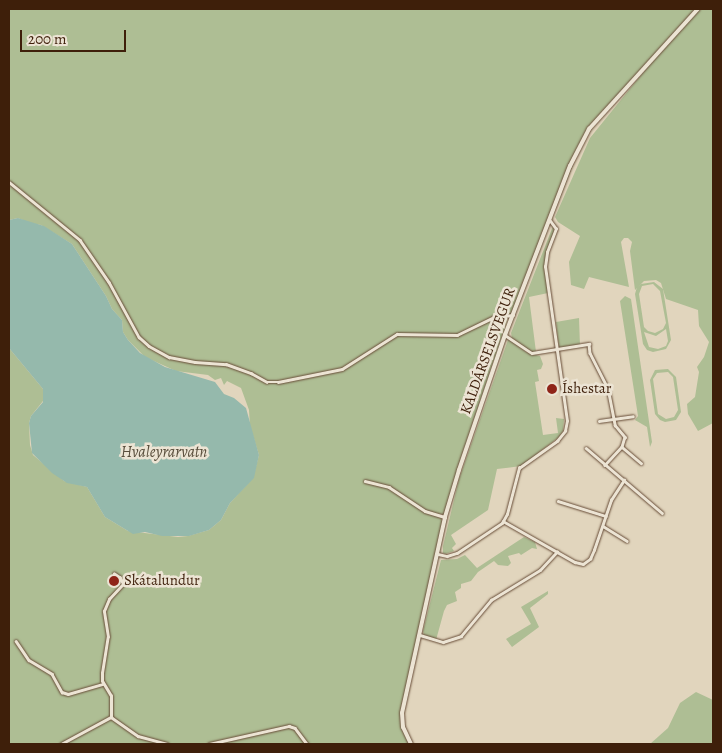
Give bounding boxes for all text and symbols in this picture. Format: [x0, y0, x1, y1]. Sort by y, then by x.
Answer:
scale bar [22, 20, 129, 52]
text: 200 m [28, 29, 67, 49]
street label: KALDÁRSELSVEGUR [457, 285, 519, 417]
place label: Íshestar [562, 380, 612, 398]
marker: Íshestar [546, 383, 558, 395]
water label: Hvaleyrarvatn [121, 442, 207, 462]
place label: Skátalundur [124, 572, 200, 590]
marker: Skátalundur [108, 575, 120, 587]

